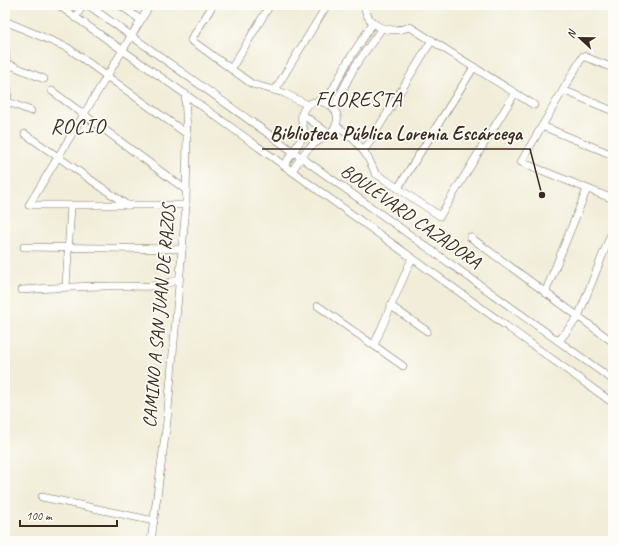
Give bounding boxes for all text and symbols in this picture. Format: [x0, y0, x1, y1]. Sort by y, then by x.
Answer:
north arrow [560, 18, 600, 58]
text: N [563, 26, 579, 40]
district label: FLORESTA [315, 86, 403, 112]
district label: ROCIO [50, 113, 107, 139]
callout: Biblioteca Pública Lorenia Escárcega [262, 117, 530, 149]
text: Biblioteca Pública Lorenia Escárcega [270, 121, 524, 146]
street label: BOULEVARD CAZADORA [336, 158, 486, 274]
street label: CAMINO A SAN JUAN DE RAZOS [137, 201, 181, 429]
scale bar [20, 502, 117, 528]
text: 100 m [26, 508, 53, 524]

